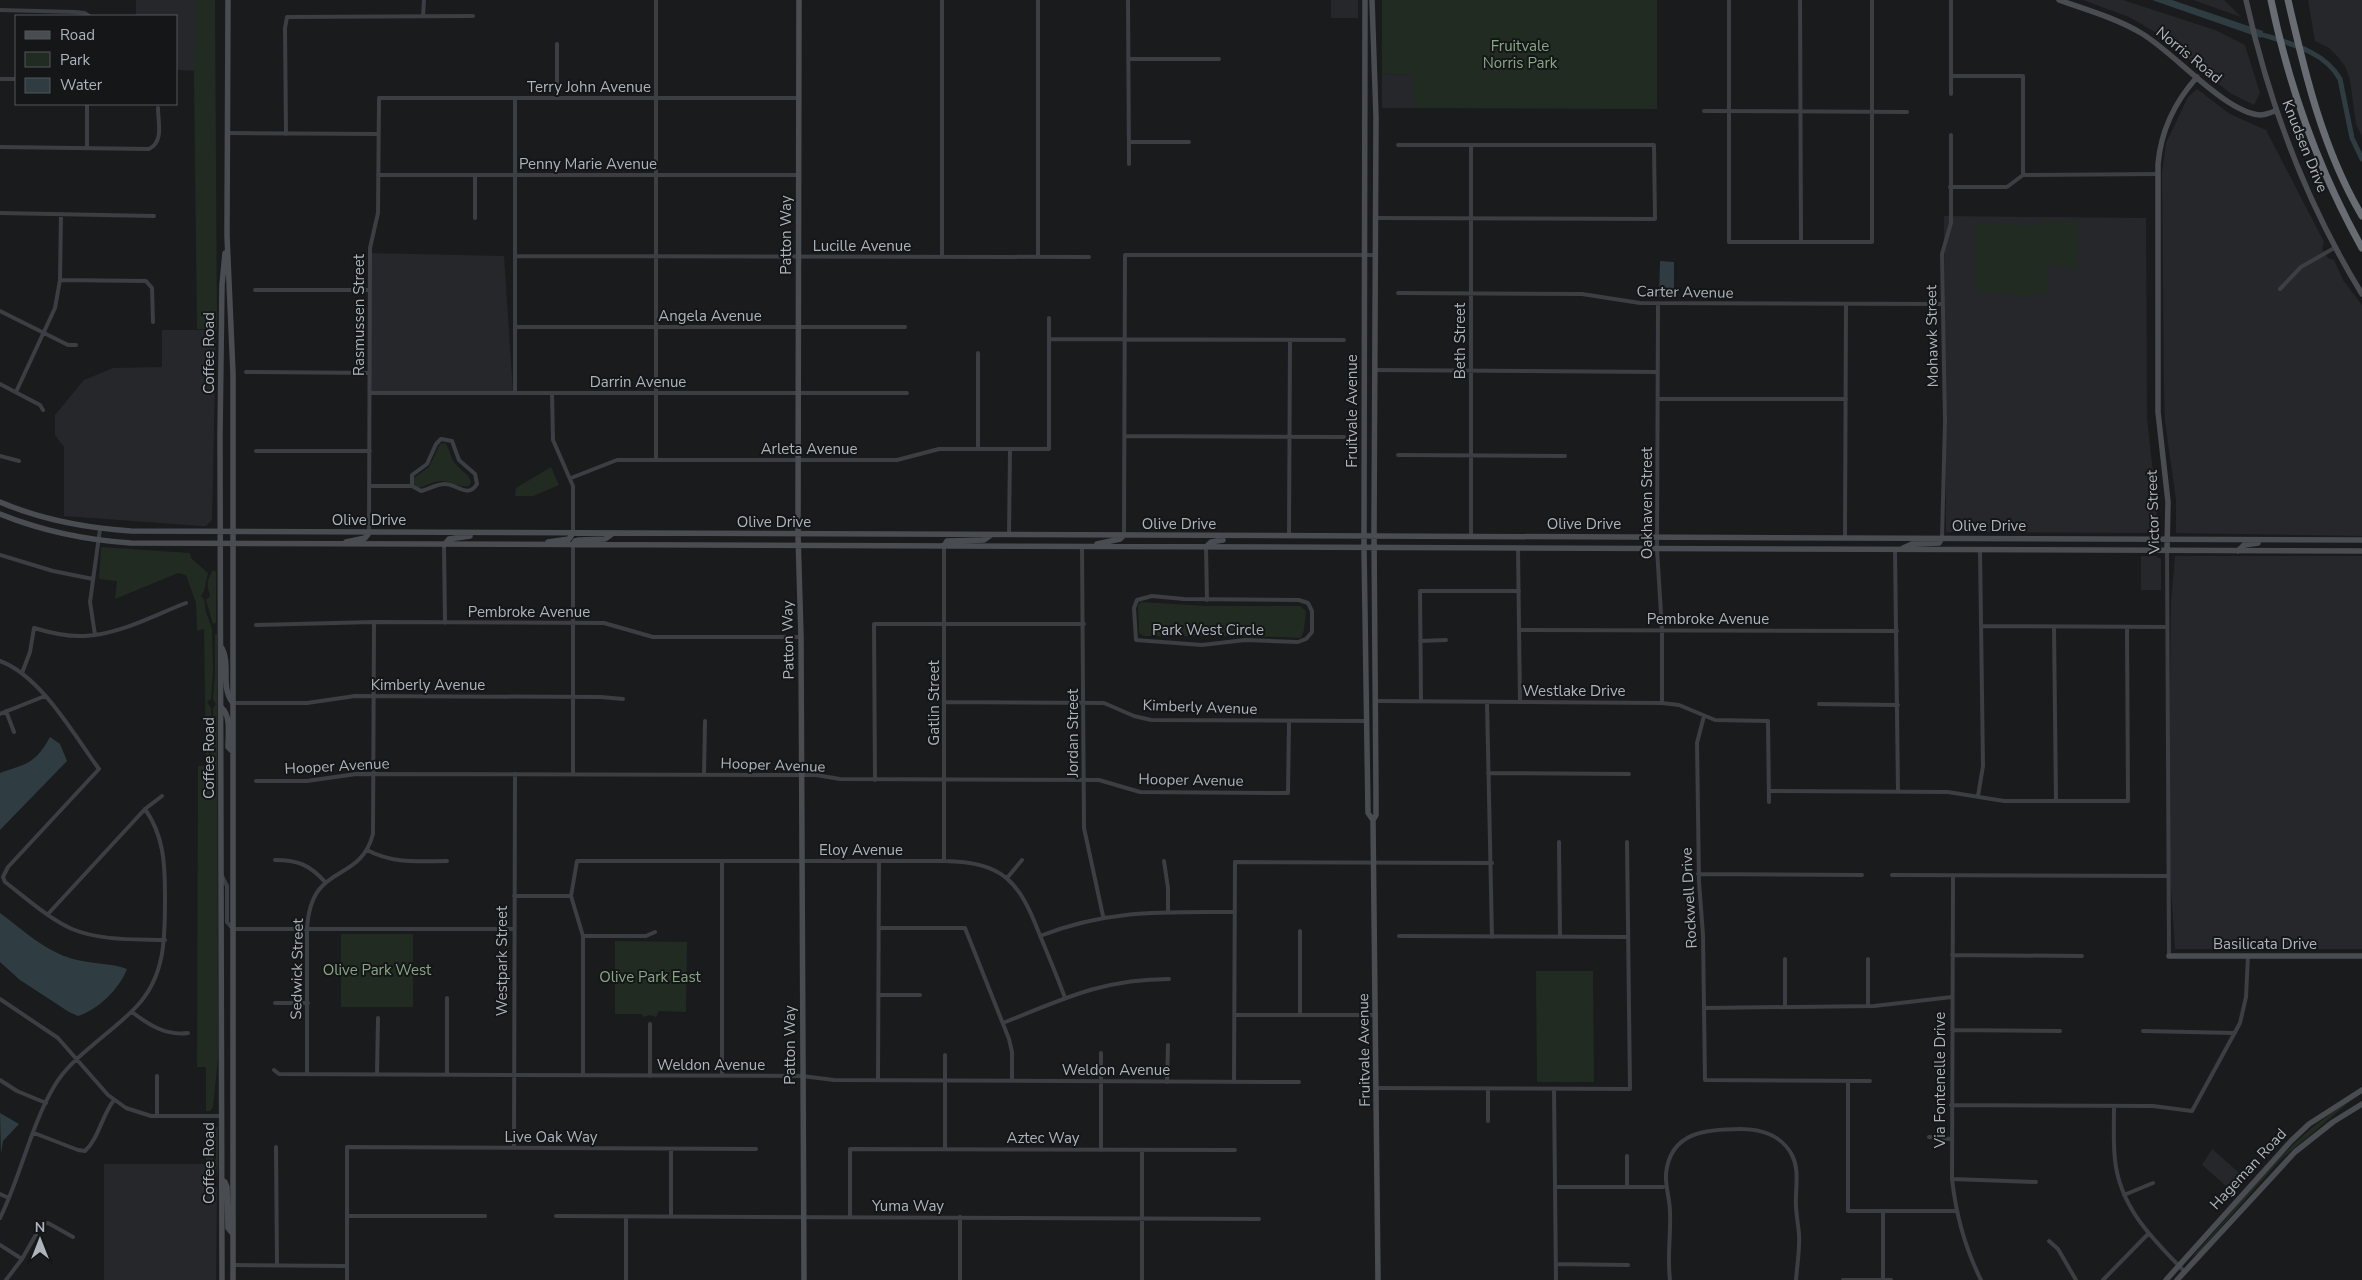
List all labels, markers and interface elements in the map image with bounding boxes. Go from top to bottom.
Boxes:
legend [15,15,178,105]
street label: Norris Road [2152,22,2226,88]
text: Road [60,25,95,45]
park label: Fruitvale Norris Park [1483,36,1558,73]
text: Park [60,50,90,70]
text: Water [60,75,103,95]
street label: Terry John Avenue [527,77,651,97]
street label: Knudsen Drive [2277,97,2333,195]
street label: Penny Marie Avenue [519,154,657,174]
street label: Patton Way [776,195,796,275]
street label: Lucille Avenue [813,236,911,256]
street label: Rasmussen Street [349,253,369,376]
street label: Carter Avenue [1636,281,1734,303]
street label: Mohawk Street [1921,284,1943,387]
street label: Beth Street [1450,302,1470,379]
street label: Angela Avenue [658,306,762,326]
street label: Coffee Road [199,312,219,394]
street label: Fruitvale Avenue [1342,354,1362,468]
street label: Darrin Avenue [590,372,686,392]
street label: Arleta Avenue [761,439,857,459]
street label: Oakhaven Street [1637,446,1657,559]
street label: Victor Street [2142,469,2165,556]
street label: Olive Drive [332,510,406,530]
street label: Olive Drive [737,512,811,532]
street label: Olive Drive [1142,514,1216,534]
street label: Olive Drive [1547,514,1621,534]
street label: Olive Drive [1952,516,2026,536]
street label: Patton Way [777,600,799,680]
street label: Pembroke Avenue [468,602,590,622]
street label: Pembroke Avenue [1647,609,1769,629]
street label: Park West Circle [1152,620,1264,640]
street label: Gatlin Street [924,660,944,746]
street label: Kimberly Avenue [371,675,485,695]
street label: Westlake Drive [1522,681,1626,701]
street label: Jordan Street [1063,688,1083,778]
street label: Kimberly Avenue [1142,695,1258,719]
street label: Coffee Road [199,717,219,799]
street label: Hooper Avenue [284,753,390,779]
street label: Hooper Avenue [720,753,826,777]
street label: Hooper Avenue [1138,769,1244,791]
street label: Eloy Avenue [819,840,903,860]
street label: Rockwell Drive [1676,847,1702,949]
street label: Westpark Street [492,905,512,1016]
street label: Sedwick Street [286,917,308,1020]
street label: Basilicata Drive [2213,934,2317,954]
park label: Olive Park West [323,960,432,980]
park label: Olive Park East [599,967,702,987]
street label: Fruitvale Avenue [1353,993,1375,1107]
street label: Patton Way [780,1005,800,1085]
street label: Via Fontenelle Drive [1930,1012,1950,1149]
street label: Weldon Avenue [657,1055,765,1075]
street label: Weldon Avenue [1062,1060,1170,1080]
street label: Coffee Road [199,1122,219,1204]
street label: Hageman Road [2205,1124,2291,1214]
street label: Live Oak Way [504,1127,598,1147]
street label: Aztec Way [1006,1128,1080,1148]
street label: Yuma Way [871,1196,944,1216]
north arrow [15,1215,65,1265]
text: N [35,1218,45,1237]

